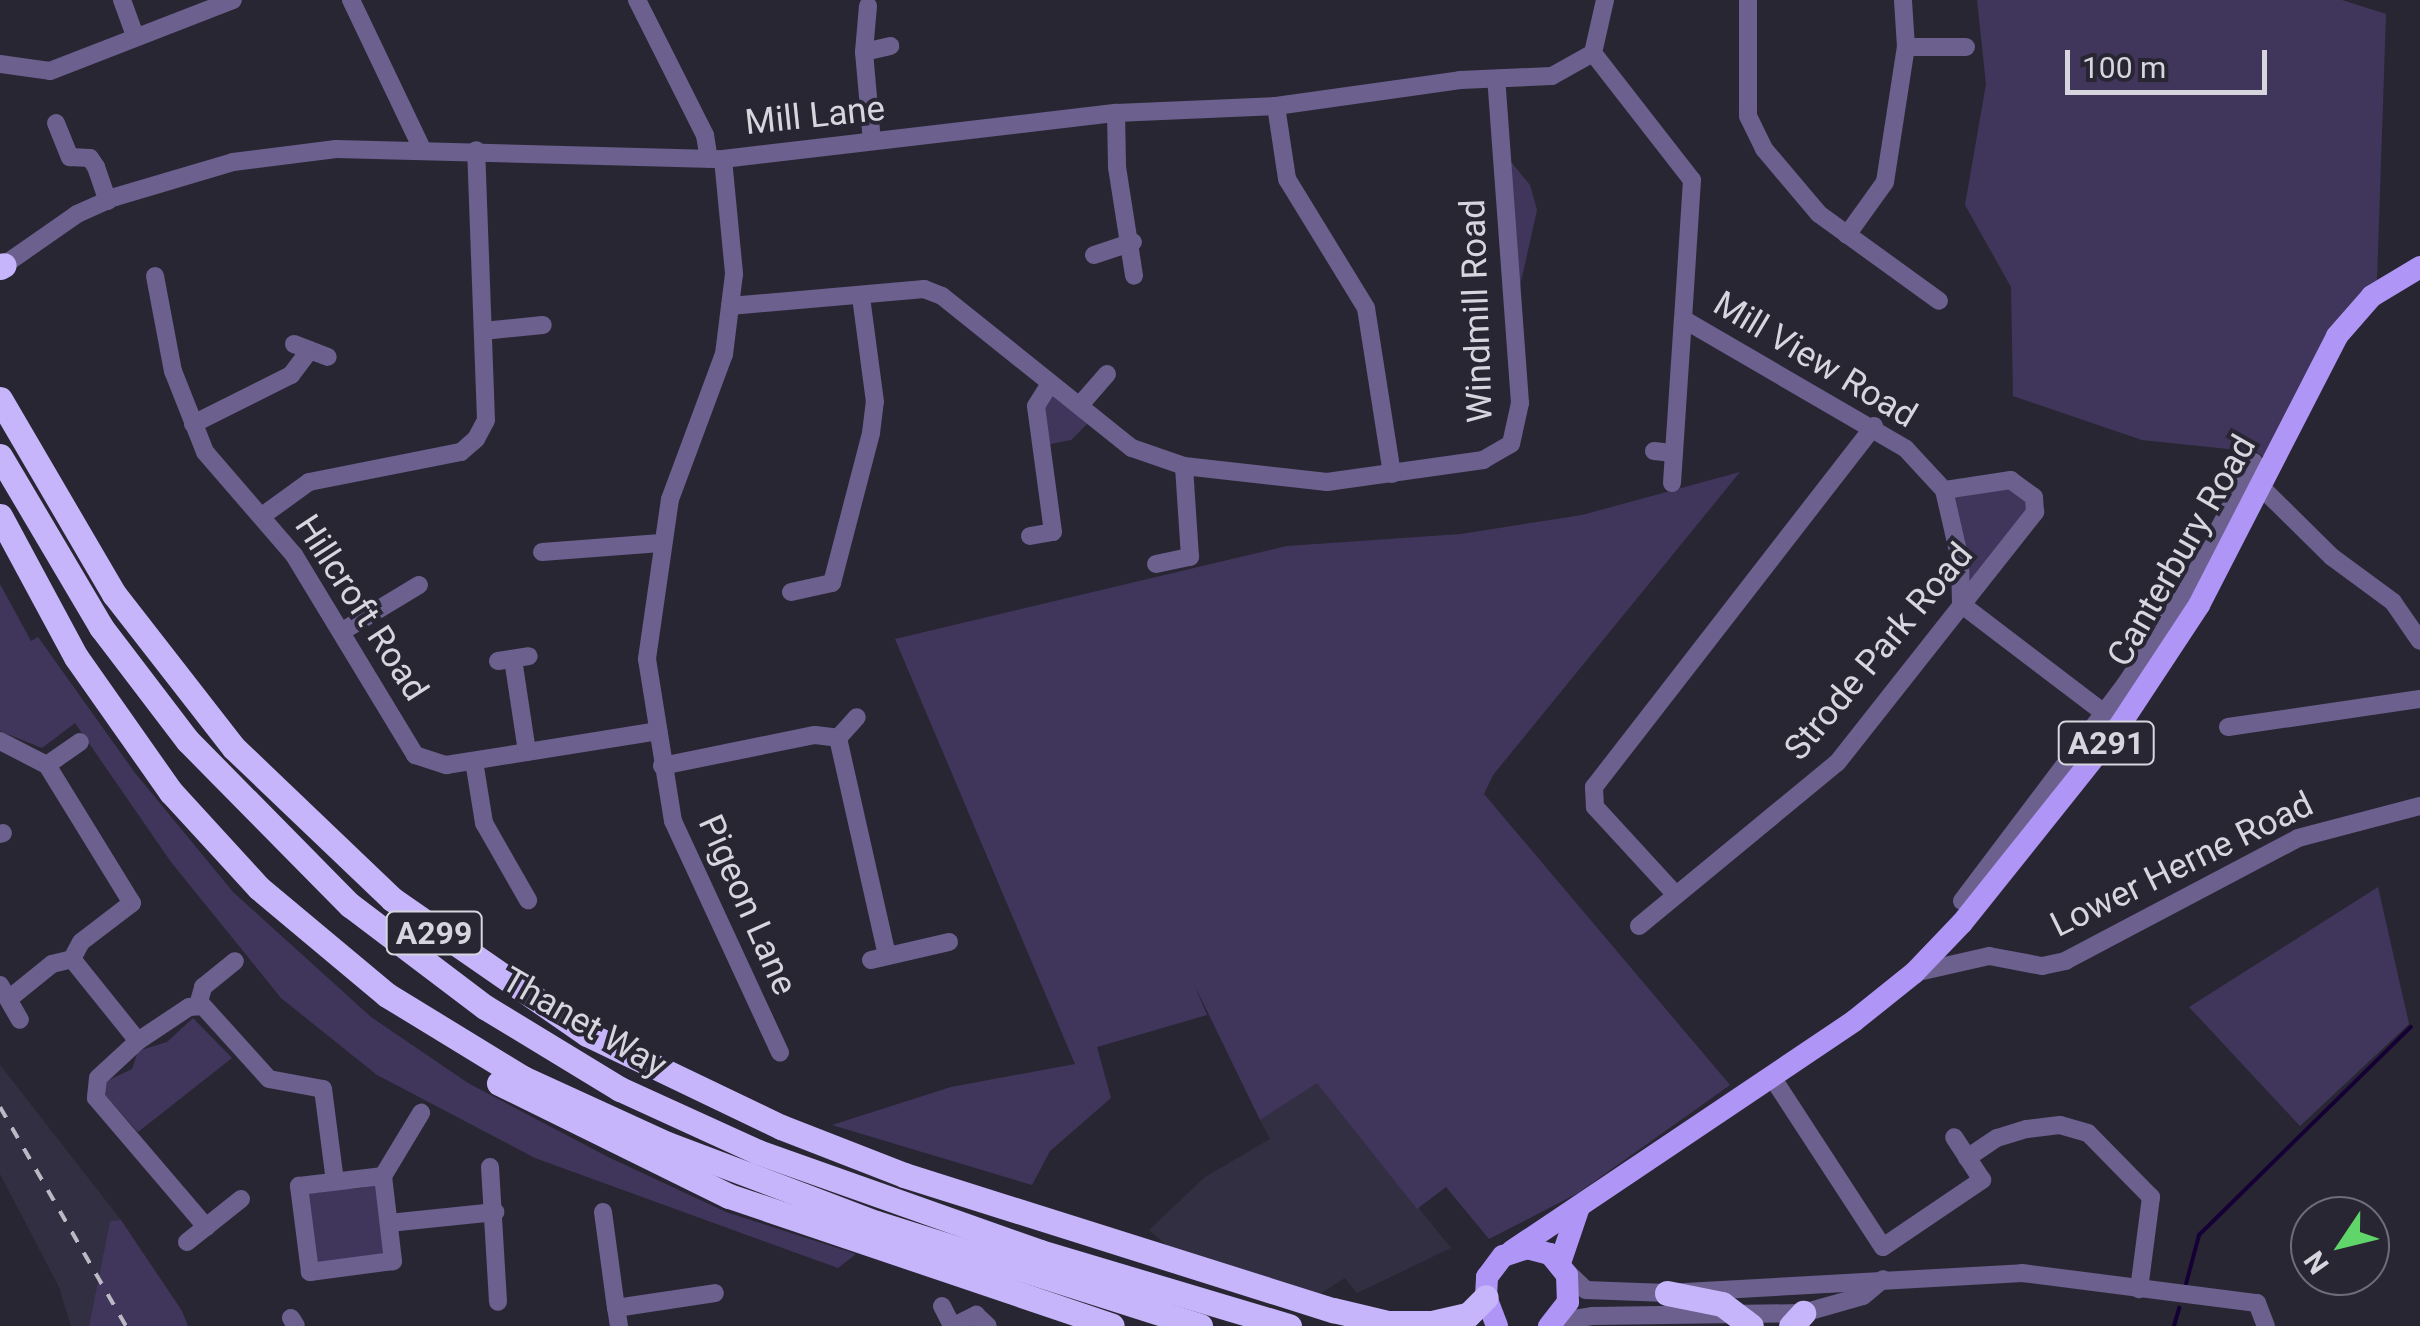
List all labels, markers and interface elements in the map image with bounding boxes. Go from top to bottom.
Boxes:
scale bar [2070,30,2272,92]
text: 100 m [2082,50,2166,85]
street label: Mill Lane [743,88,887,144]
street label: Windmill Road [1452,198,1502,424]
street label: Mill View Road [1706,283,1924,437]
street label: Canterbury Road [2099,428,2265,674]
street label: Hillcroft Road [285,507,437,709]
street label: Strode Park Road [1776,535,1982,769]
road number: A291 [2056,716,2156,770]
street label: Lower Herne Road [2044,783,2320,947]
street label: Pigeon Lane [689,809,805,1001]
road number: A299 [384,906,484,960]
street label: Thanet Way [494,959,674,1087]
north arrow [2290,1196,2390,1296]
text: N [2297,1245,2336,1280]

